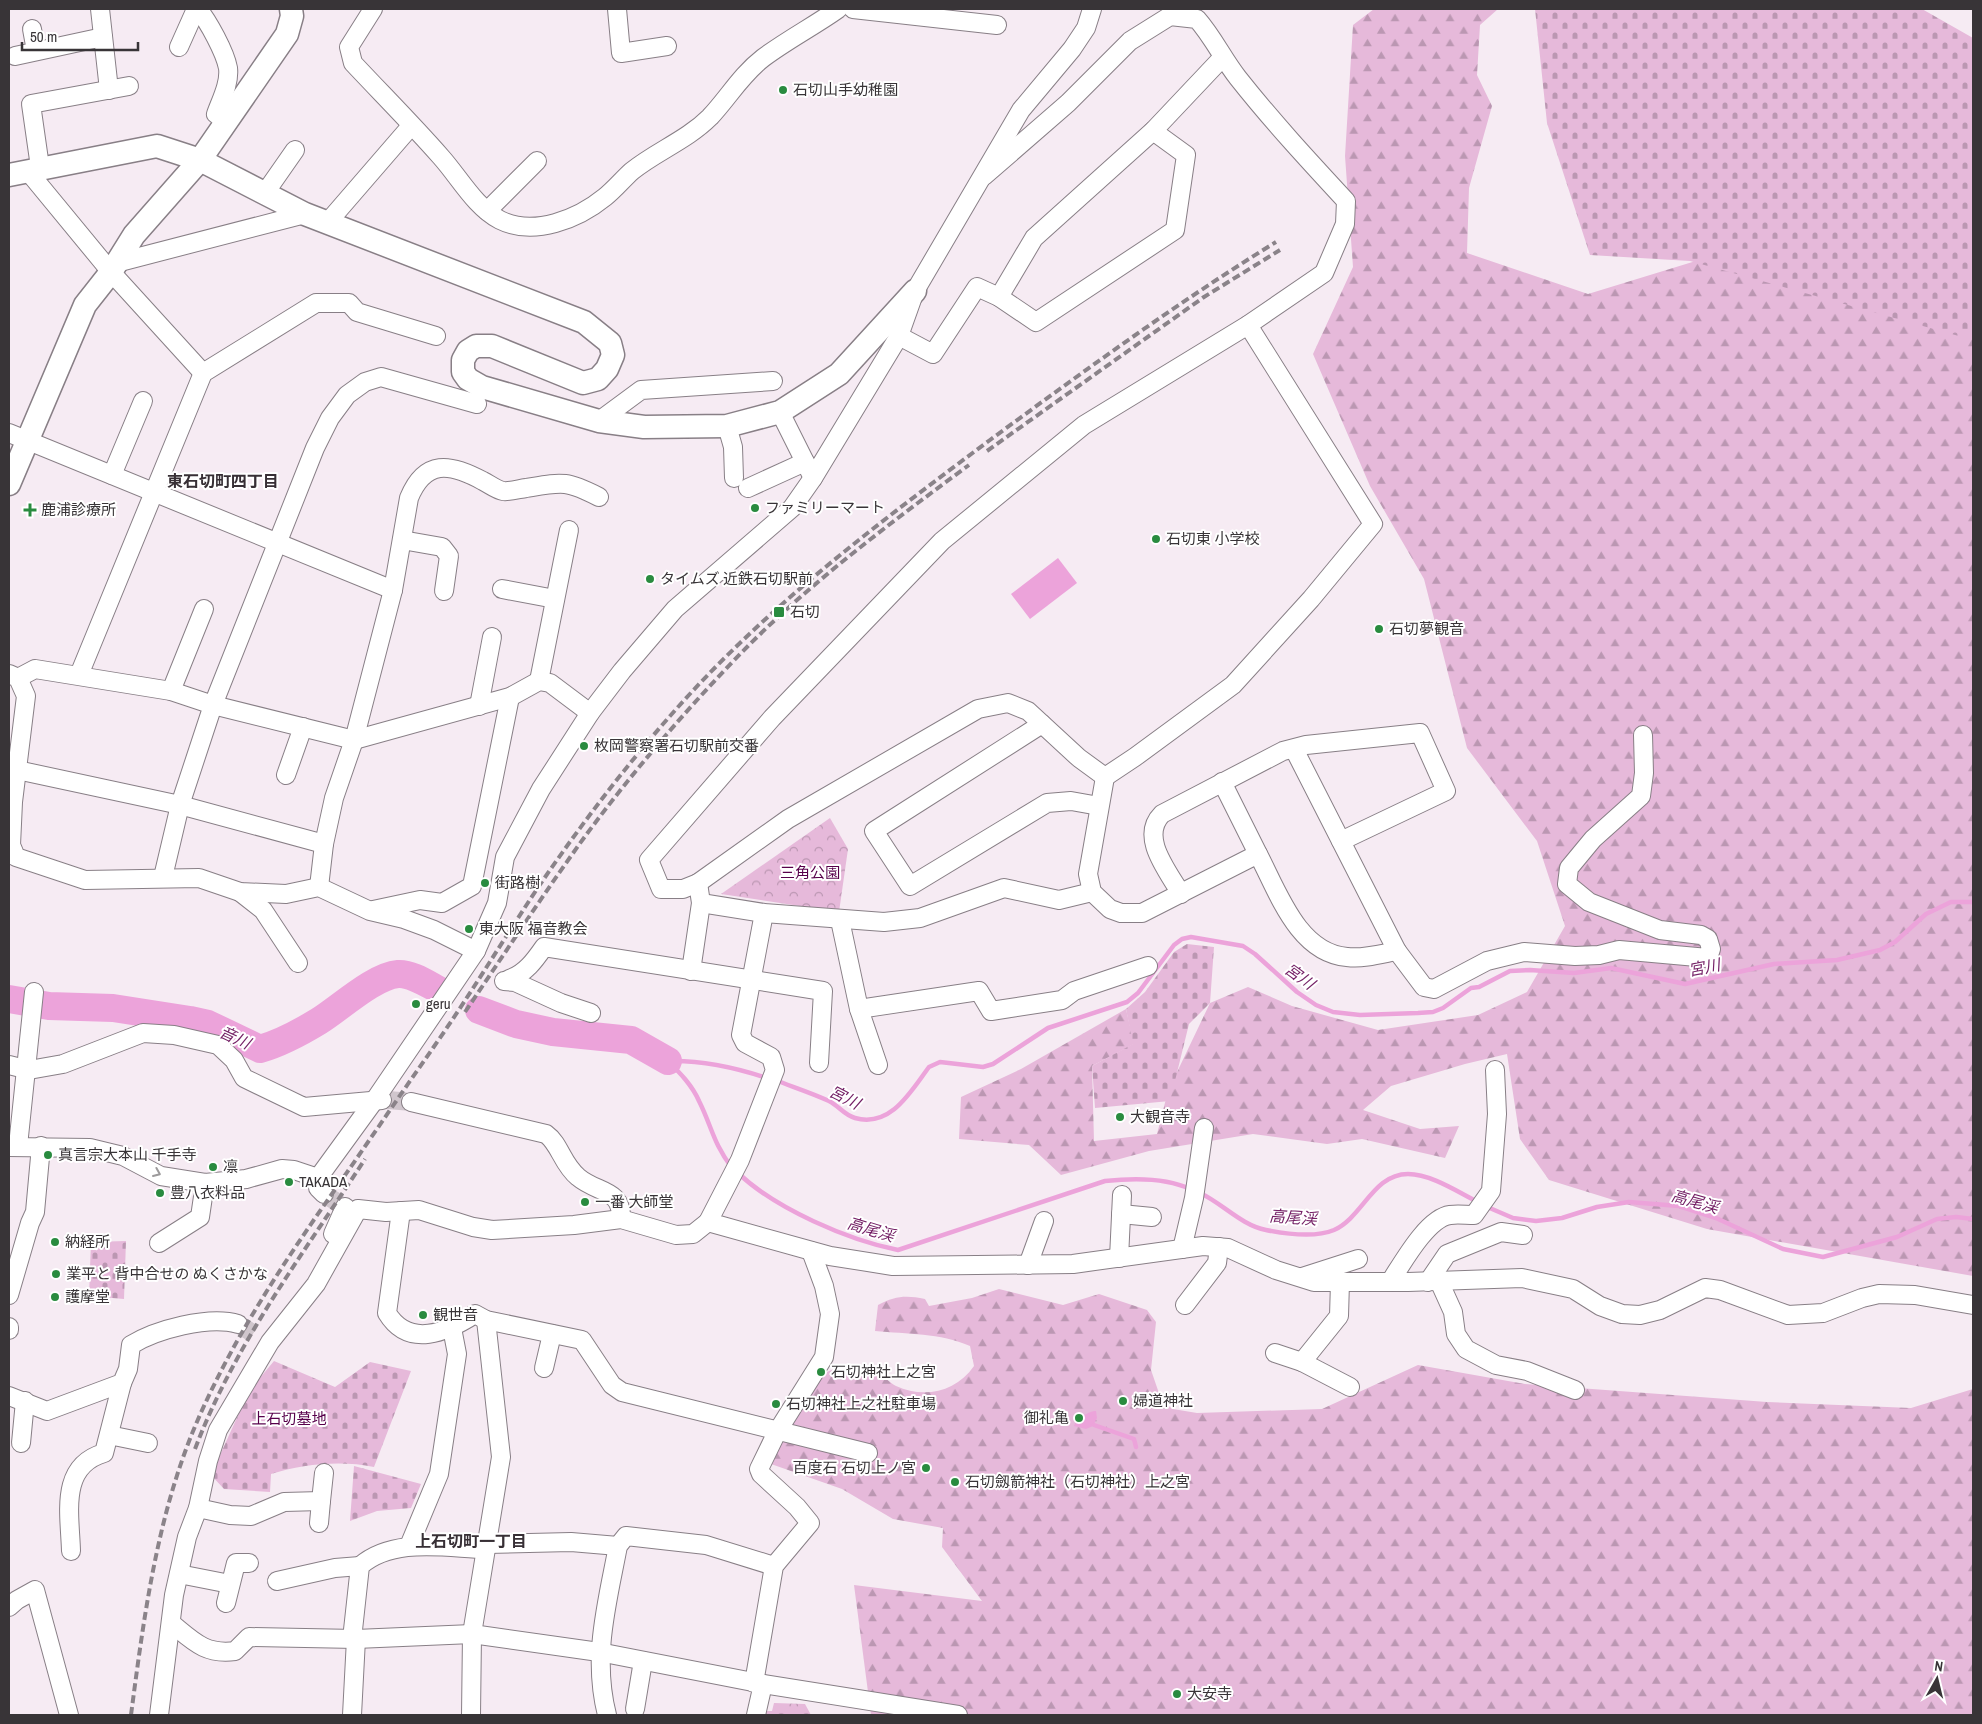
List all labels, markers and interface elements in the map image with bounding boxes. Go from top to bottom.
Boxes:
scale bar [22,20,139,52]
text: 50 m [30,26,57,47]
place label: 石切山手幼稚園 [793,79,898,100]
marker: 石切山手幼稚園 [777,84,789,96]
district label: 東石切町四丁目 [167,470,279,492]
place label: ファミリーマート [765,497,885,518]
place label: 鹿浦診療所 [41,499,116,520]
marker: ファミリーマート [749,502,761,514]
marker: 鹿浦診療所 [23,503,37,517]
place label: 石切東 小学校 [1166,528,1259,549]
marker: 石切東 小学校 [1150,533,1162,545]
place label: タイムズ 近鉄石切駅前 [660,568,813,589]
marker: タイムズ 近鉄石切駅前 [644,573,656,585]
place label: 石切 [790,601,820,622]
marker: 石切 [772,605,786,619]
place label: 石切夢観音 [1389,618,1464,639]
marker: 石切夢観音 [1373,623,1385,635]
place label: 枚岡警察署石切駅前交番 [594,735,759,756]
marker: 枚岡警察署石切駅前交番 [578,740,590,752]
park label: 三角公園 [780,862,840,883]
place label: 街路樹 [495,872,540,893]
marker: 街路樹 [479,877,491,889]
place label: 東大阪 福音教会 [479,918,587,939]
marker: 東大阪 福音教会 [463,923,475,935]
water label: 宮川 [1686,953,1724,981]
water label: 宮川 [1281,958,1321,995]
place label: geru [426,993,451,1014]
marker: geru [410,998,422,1010]
water label: 音川 [216,1020,256,1055]
water label: 宮川 [826,1080,866,1115]
place label: 大観音寺 [1130,1106,1190,1127]
marker: 大観音寺 [1114,1111,1126,1123]
place label: 真言宗大本山 千手寺 [58,1144,196,1165]
marker: 真言宗大本山 千手寺 [42,1149,54,1161]
place label: 凛 [223,1156,238,1177]
marker: 凛 [207,1161,219,1173]
one-way arrow [152,1167,161,1178]
place label: TAKADA [299,1171,348,1192]
marker: TAKADA [283,1176,295,1188]
place label: 豊八衣料品 [170,1182,245,1203]
water label: 高尾渓 [1669,1184,1723,1219]
marker: 豊八衣料品 [154,1187,166,1199]
place label: 一番 大師堂 [595,1191,673,1212]
marker: 一番 大師堂 [579,1196,591,1208]
water label: 高尾渓 [1268,1204,1320,1230]
water label: 高尾渓 [845,1211,899,1247]
place label: 納経所 [65,1231,110,1252]
marker: 納経所 [49,1236,61,1248]
place label: 業平と 背中合せの ぬくさかな [66,1263,268,1284]
marker: 業平と 背中合せの ぬくさかな [50,1268,62,1280]
place label: 護摩堂 [65,1286,110,1307]
marker: 護摩堂 [49,1291,61,1303]
place label: 観世音 [433,1304,478,1325]
marker: 観世音 [417,1309,429,1321]
place label: 石切神社上之宮 [831,1361,936,1382]
marker: 石切神社上之宮 [815,1366,827,1378]
place label: 婦道神社 [1133,1390,1193,1411]
place label: 石切神社上之社駐車場 [786,1393,936,1414]
marker: 婦道神社 [1117,1395,1129,1407]
marker: 石切神社上之社駐車場 [770,1398,782,1410]
place label: 御礼亀 [1024,1407,1069,1428]
park label: 上石切墓地 [251,1408,327,1429]
marker: 御礼亀 [1073,1412,1085,1424]
place label: 百度石 石切上ノ宮 [793,1457,916,1478]
marker: 百度石 石切上ノ宮 [920,1462,932,1474]
place label: 石切劔箭神社（石切神社）上之宮 [965,1471,1190,1492]
marker: 石切劔箭神社（石切神社）上之宮 [949,1476,961,1488]
district label: 上石切町一丁目 [415,1530,527,1552]
north arrow [1912,1654,1962,1704]
text: N [1933,1657,1944,1676]
place label: 大安寺 [1187,1683,1232,1704]
marker: 大安寺 [1171,1688,1183,1700]

